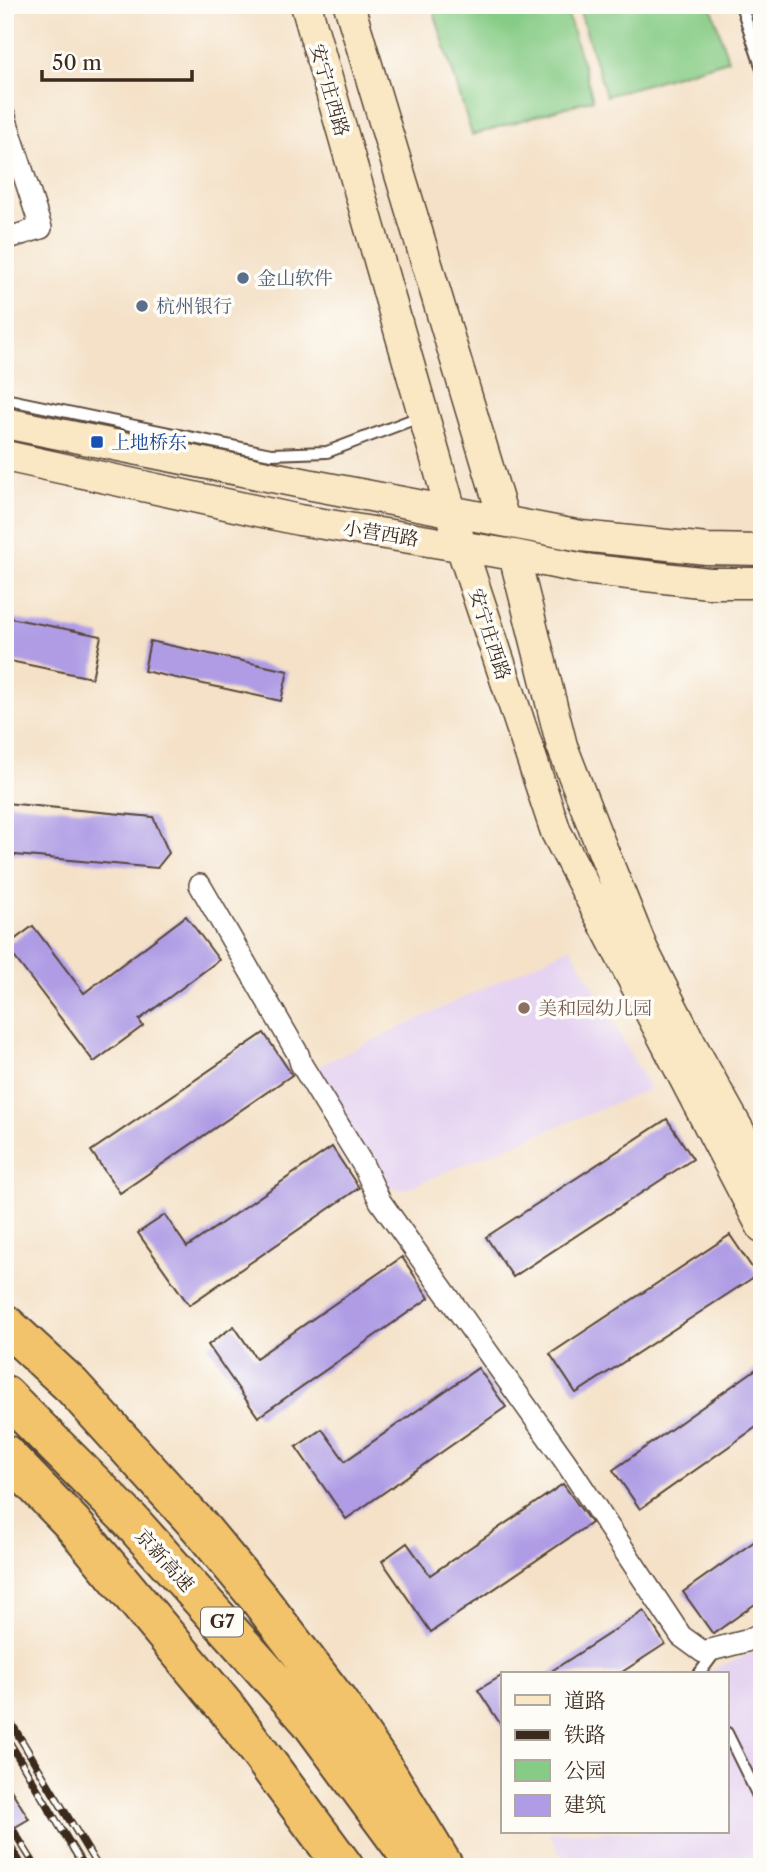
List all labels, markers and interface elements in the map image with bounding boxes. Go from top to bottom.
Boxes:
scale bar [42,38,192,82]
street label: 安宁庄西路 [305,41,354,139]
text: 50 m [52,50,102,75]
place label: 金山软件 [257,267,333,290]
marker: 金山软件 [235,270,251,286]
place label: 杭州银行 [156,295,232,318]
marker: 杭州银行 [134,298,150,314]
place label: 上地桥东 [111,431,187,454]
marker: 上地桥东 [89,434,105,450]
street label: 小营西路 [342,516,420,551]
street label: 安宁庄西路 [464,585,515,683]
place label: 美和园幼儿园 [538,997,652,1020]
marker: 美和园幼儿园 [516,1000,532,1016]
street label: 京新高速 [131,1524,199,1596]
road number: G7 [201,1608,243,1637]
legend [501,1672,728,1834]
text: 道路 [564,1688,606,1713]
text: 铁路 [564,1722,606,1747]
text: 公园 [564,1758,606,1783]
text: 建筑 [564,1792,606,1817]

